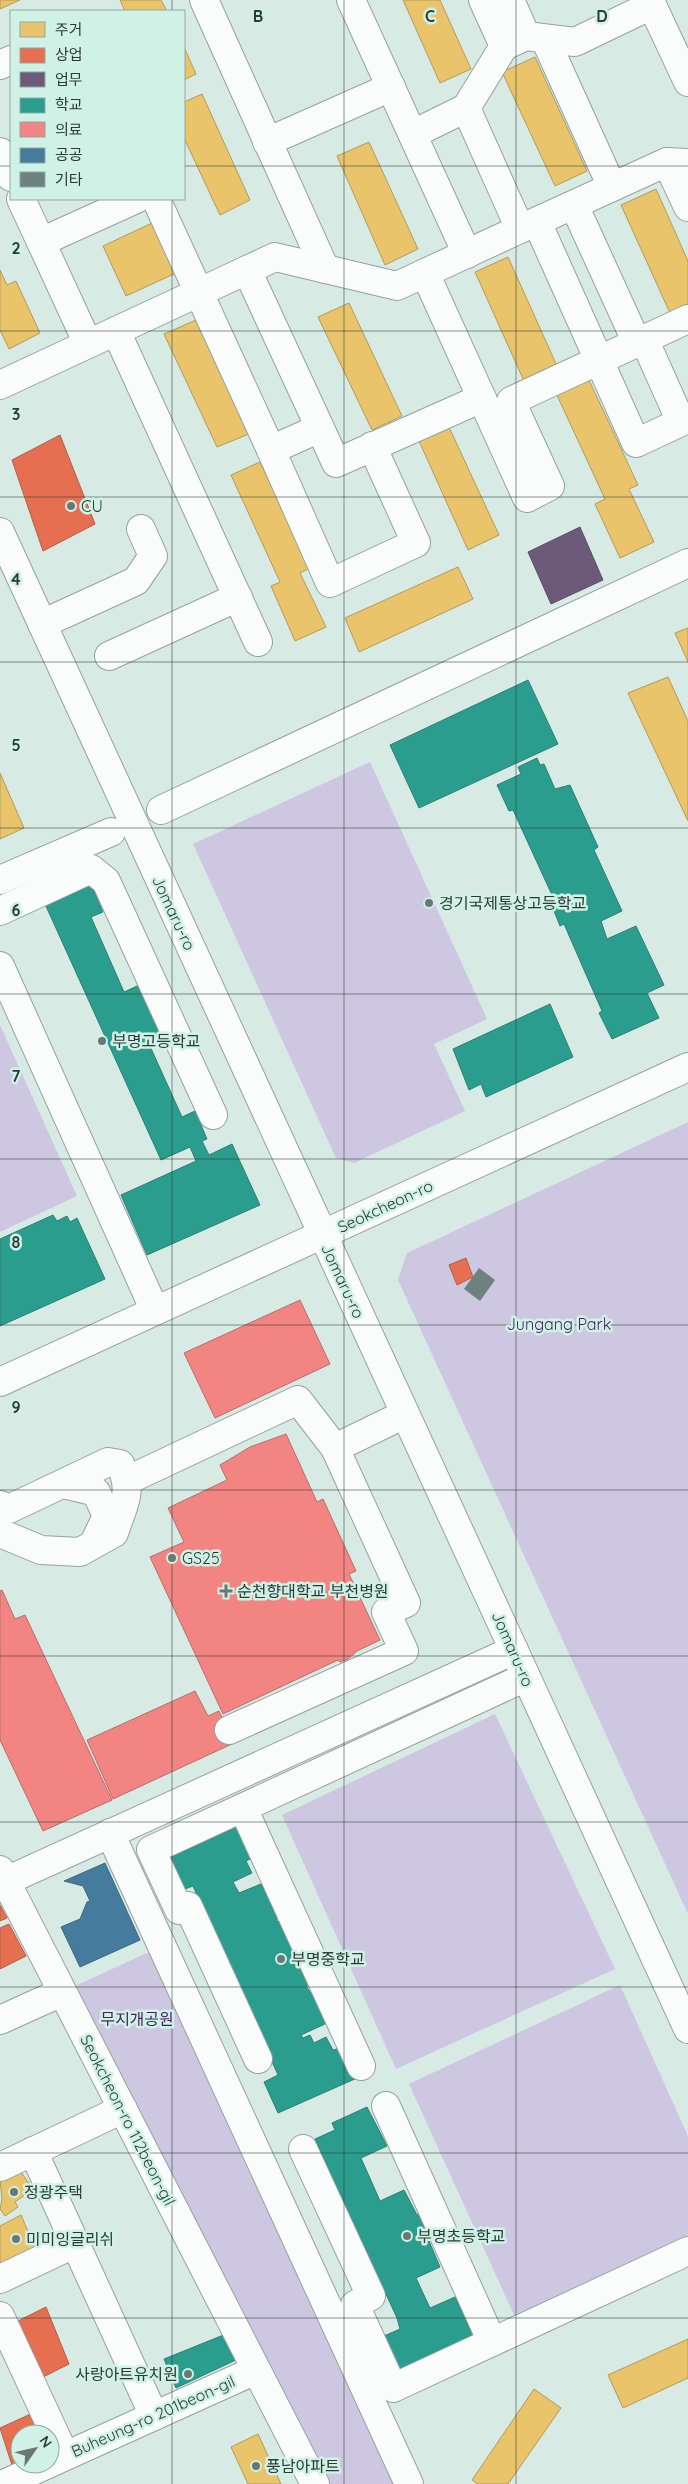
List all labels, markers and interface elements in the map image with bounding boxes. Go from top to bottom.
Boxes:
text: B [253,6,263,26]
text: C [425,6,435,26]
text: D [596,6,608,26]
legend [10,10,185,200]
text: 주거 [55,20,83,39]
text: 상업 [55,45,83,64]
text: 업무 [55,70,83,89]
text: 학교 [55,95,83,114]
text: 의료 [55,120,83,139]
text: 공공 [55,145,83,164]
text: 기타 [55,170,83,189]
text: 2 [11,238,21,258]
text: 3 [12,404,20,424]
place label: CU [81,496,103,516]
marker: CU [65,500,77,512]
text: 4 [11,569,21,589]
text: 5 [11,735,21,755]
street label: Jomaru-ro [148,872,200,954]
place label: 경기국제통상고등학교 [439,893,586,913]
marker: 경기국제통상고등학교 [423,897,435,909]
text: 6 [12,900,21,920]
place label: 부명고등학교 [112,1031,200,1051]
marker: 부명고등학교 [96,1035,108,1047]
text: 7 [12,1066,21,1086]
street label: Seokcheon-ro [334,1175,436,1237]
text: 8 [12,1232,21,1252]
street label: Jomaru-ro [317,1240,369,1322]
park label: Jungang Park [507,1314,611,1334]
text: 9 [11,1397,21,1417]
place label: GS25 [182,1548,220,1568]
marker: GS25 [166,1552,178,1564]
place label: 순천향대학교 부천병원 [237,1581,389,1601]
marker: 순천향대학교 부천병원 [219,1584,233,1598]
street label: Jomaru-ro [488,1608,538,1690]
place label: 부명중학교 [291,1949,365,1969]
marker: 부명중학교 [275,1953,287,1965]
park label: 무지개공원 [100,2009,174,2029]
street label: Seokcheon-ro 112beon-gil [76,2031,180,2209]
place label: 정광주택 [24,2182,83,2202]
marker: 정광주택 [8,2186,20,2198]
place label: 부명초등학교 [417,2226,505,2246]
place label: 미미잉글리쉬 [26,2229,114,2249]
marker: 부명초등학교 [401,2230,413,2242]
marker: 미미잉글리쉬 [10,2233,22,2245]
place label: 사랑아트유치원 [75,2364,178,2384]
marker: 사랑아트유치원 [182,2368,194,2380]
street label: Buheung-ro 201beon-gil [68,2371,238,2461]
north arrow [10,2424,60,2474]
text: N [35,2432,56,2451]
place label: 풍남아파트 [266,2456,340,2476]
marker: 풍남아파트 [250,2460,262,2472]

